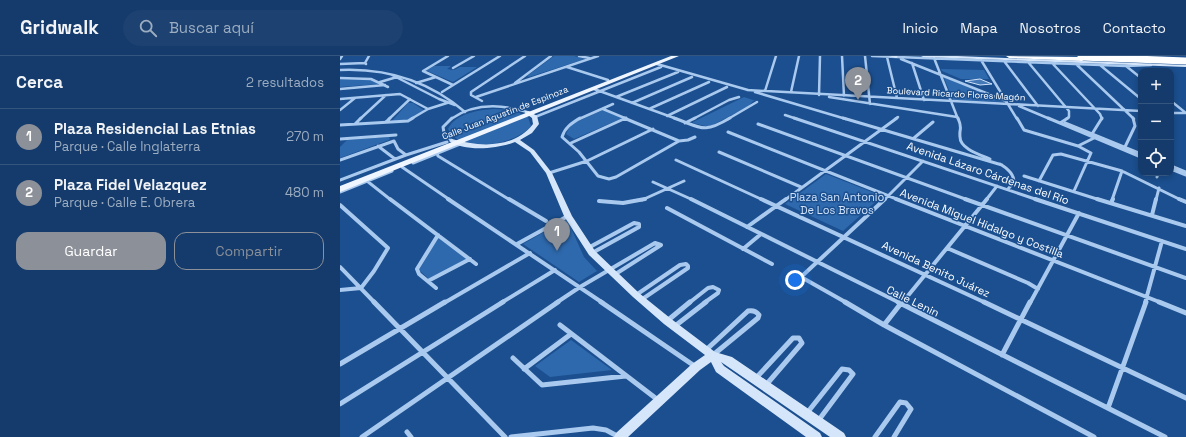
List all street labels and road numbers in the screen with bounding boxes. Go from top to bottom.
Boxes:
street label: Calle Juan Agustín de Espinoza [440,83,570,143]
street label: Boulevard Ricardo Flores Magón [886,84,1026,104]
street label: Avenida Lázaro Cárdenas del Río [905,139,1071,207]
street label: Avenida Miguel Hidalgo y Costilla [898,185,1066,261]
street label: Avenida Benito Juárez [880,238,993,300]
street label: Calle Lenin [884,282,942,320]

